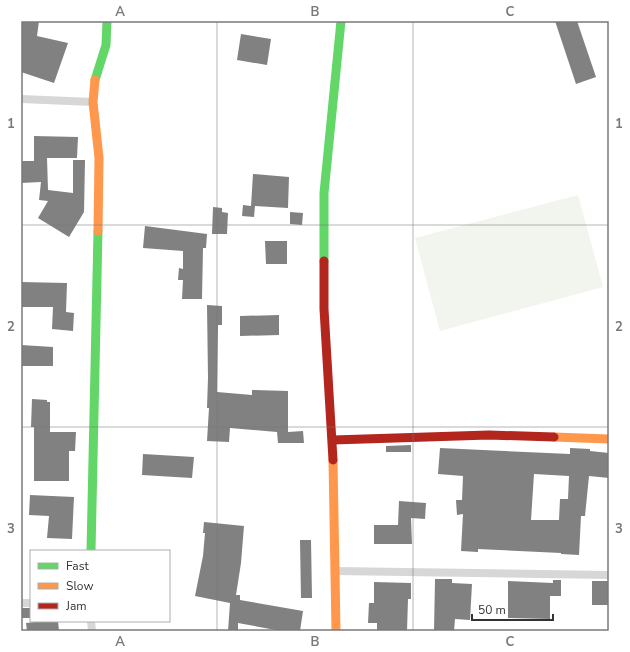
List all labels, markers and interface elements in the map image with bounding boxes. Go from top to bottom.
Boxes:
text: A [115,3,125,21]
text: B [311,3,320,21]
text: C [506,3,515,21]
text: 1 [7,115,15,133]
text: 1 [615,115,623,133]
text: 2 [7,318,15,336]
text: 2 [615,318,623,336]
text: 3 [7,520,15,538]
text: 3 [615,520,623,538]
legend [30,550,170,622]
text: Fast [66,558,89,574]
text: Slow [66,578,94,594]
scale bar [472,596,553,622]
text: Jam [65,598,87,614]
text: 50 m [478,602,506,618]
text: A [115,633,125,651]
text: B [311,633,320,651]
text: C [506,633,515,651]

